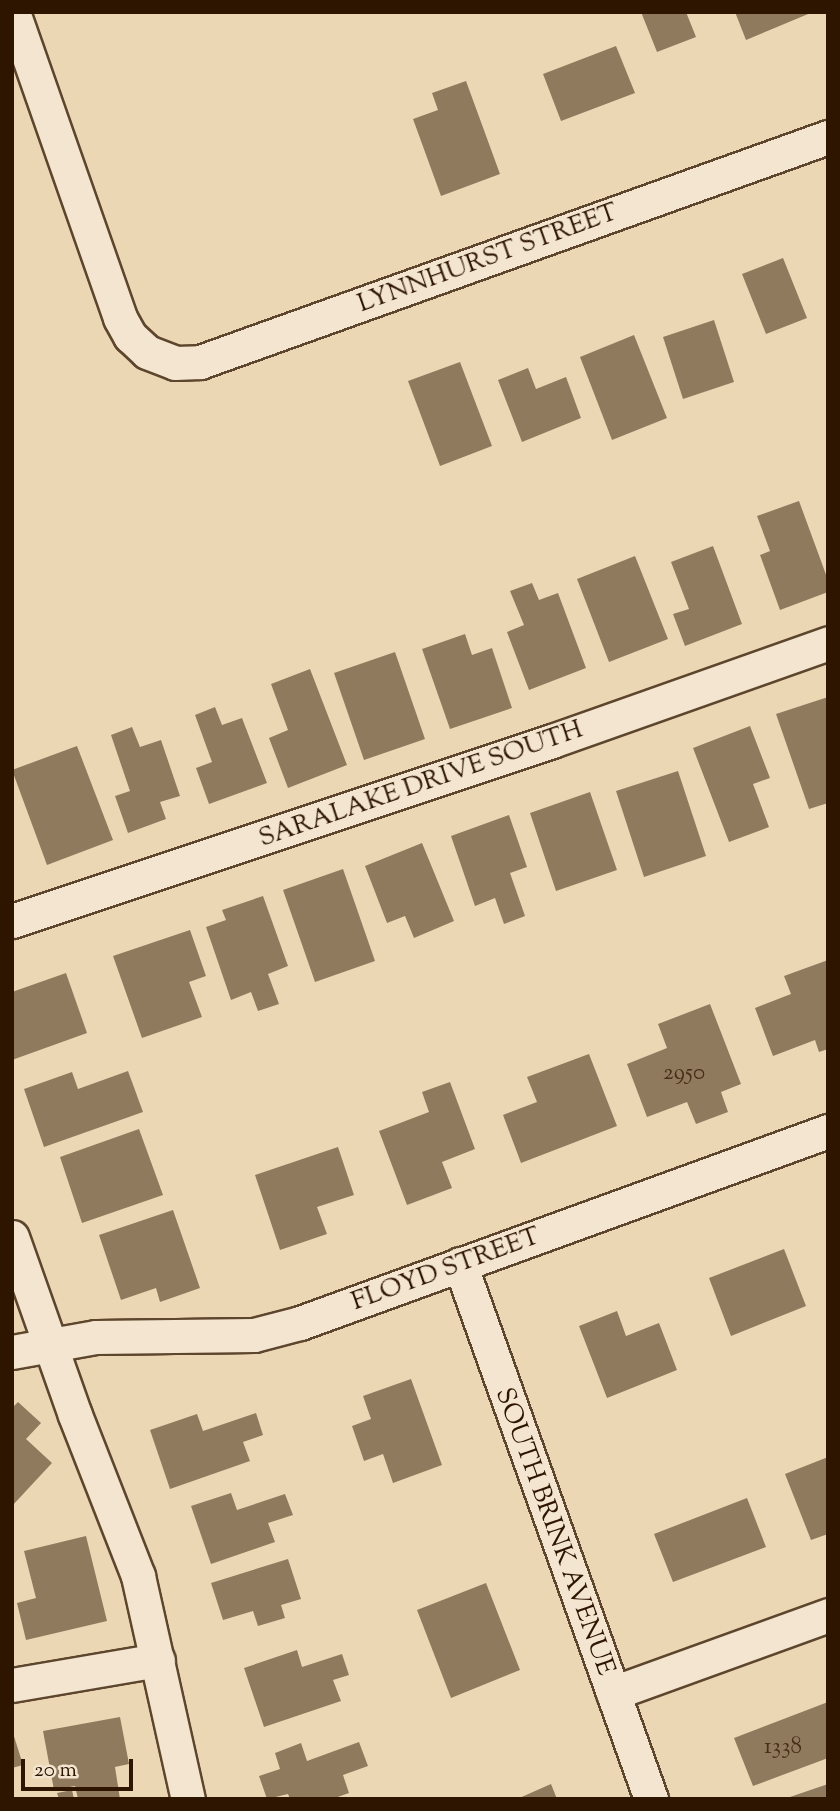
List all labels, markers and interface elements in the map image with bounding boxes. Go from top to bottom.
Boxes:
street label: LYNNHURST STREET [354,197,622,321]
street label: SARALAKE DRIVE SOUTH [255,715,587,855]
house number: 2950 [663,1060,705,1088]
street label: FLOYD STREET [348,1221,544,1319]
street label: SOUTH BRINK AVENUE [487,1384,621,1680]
house number: 1338 [764,1734,802,1762]
scale bar [24,1744,136,1788]
text: 20 m [34,1756,77,1786]

